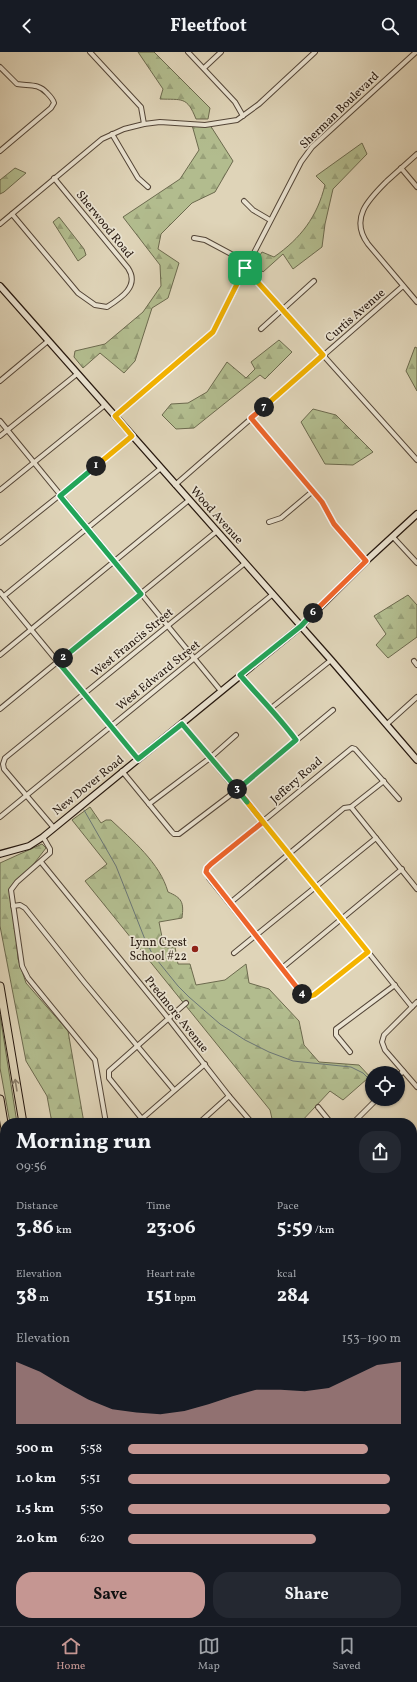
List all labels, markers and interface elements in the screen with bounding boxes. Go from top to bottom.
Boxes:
text: Fleetfoot [170,14,247,39]
icon: back [16,15,38,37]
icon: search [379,15,401,37]
street label: Sherman Boulevard [297,68,383,153]
street label: Sherwood Road [72,187,137,262]
pin [228,251,262,285]
icon: arrive [234,257,256,279]
street label: Curtis Avenue [322,285,389,346]
pin: 7 [254,397,274,417]
text: 7 [261,399,267,414]
pin: 1 [86,456,106,476]
text: 1 [94,458,98,473]
street label: Wood Avenue [186,483,247,548]
pin: 6 [303,603,323,623]
street label: West Francis Street [88,605,177,681]
text: 6 [310,605,316,620]
street label: West Edward Street [113,637,204,715]
pin: 2 [53,648,73,668]
text: 2 [60,650,66,665]
street label: New Dover Road [50,752,128,819]
street label: Jeffery Road [267,754,326,808]
pin: 3 [227,779,247,799]
text: 3 [234,781,240,796]
place label: Lynn Crest School #22 [130,935,187,965]
marker: Lynn Crest School #22 [190,944,200,954]
street label: Predmore Avenue [140,973,212,1056]
pin: 4 [292,984,312,1004]
text: 4 [299,986,305,1001]
map controls [365,1066,405,1106]
button: locate [365,1066,405,1106]
one-way arrow [12,1078,20,1091]
text: Morning run [16,1127,151,1158]
button: share [359,1131,401,1173]
text: 09:56 [16,1158,47,1176]
text: Distance [16,1199,58,1214]
text: Time [146,1199,170,1214]
text: Pace [277,1199,299,1214]
text: 3.86 [16,1214,54,1242]
text: 23:06 [146,1214,196,1242]
text: 5:59 [277,1214,312,1242]
text: km [54,1223,72,1238]
text: /km [312,1223,334,1238]
text: Elevation [16,1267,62,1282]
text: Heart rate [146,1267,195,1282]
text: kcal [277,1267,296,1282]
text: 38 [16,1282,37,1310]
text: 151 [146,1282,172,1310]
text: 284 [277,1282,310,1310]
text: m [37,1291,49,1306]
text: bpm [172,1291,196,1306]
text: Elevation [16,1330,70,1348]
text: 153–190 m [342,1330,401,1348]
text: 500 m [16,1440,53,1458]
text: 5:58 [80,1440,102,1458]
text: 1.0 km [16,1470,56,1488]
text: 5:51 [80,1470,101,1488]
text: 1.5 km [16,1500,54,1518]
text: 5:50 [80,1500,103,1518]
text: 2.0 km [16,1530,58,1548]
text: 6:20 [80,1530,104,1548]
button: Save [16,1572,205,1618]
button: Share [213,1572,401,1618]
tab: Home [56,1635,85,1674]
tab: Map [198,1635,220,1674]
tab: Saved [332,1635,361,1674]

